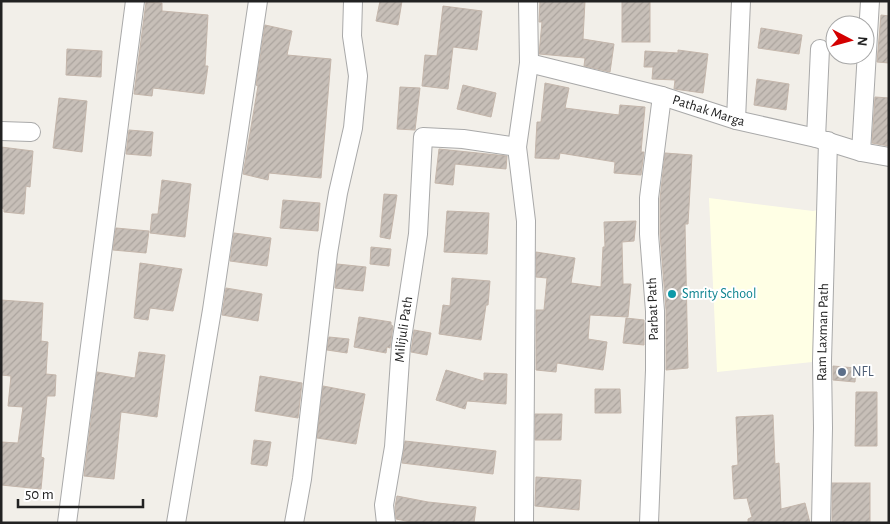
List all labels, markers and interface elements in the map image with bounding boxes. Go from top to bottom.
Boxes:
north arrow [825,15,875,65]
text: N [854,36,869,47]
street label: Pathak Marga [671,93,747,129]
street label: Parbat Path [645,277,661,341]
street label: Ram Laxman Path [815,283,831,381]
place label: Smrity School [682,287,756,301]
marker: Smrity School [666,288,678,300]
street label: Milijuli Path [393,295,415,363]
place label: NFL [852,365,874,379]
marker: NFL [836,366,848,378]
scale bar [18,476,142,508]
text: 50 m [25,487,54,502]

